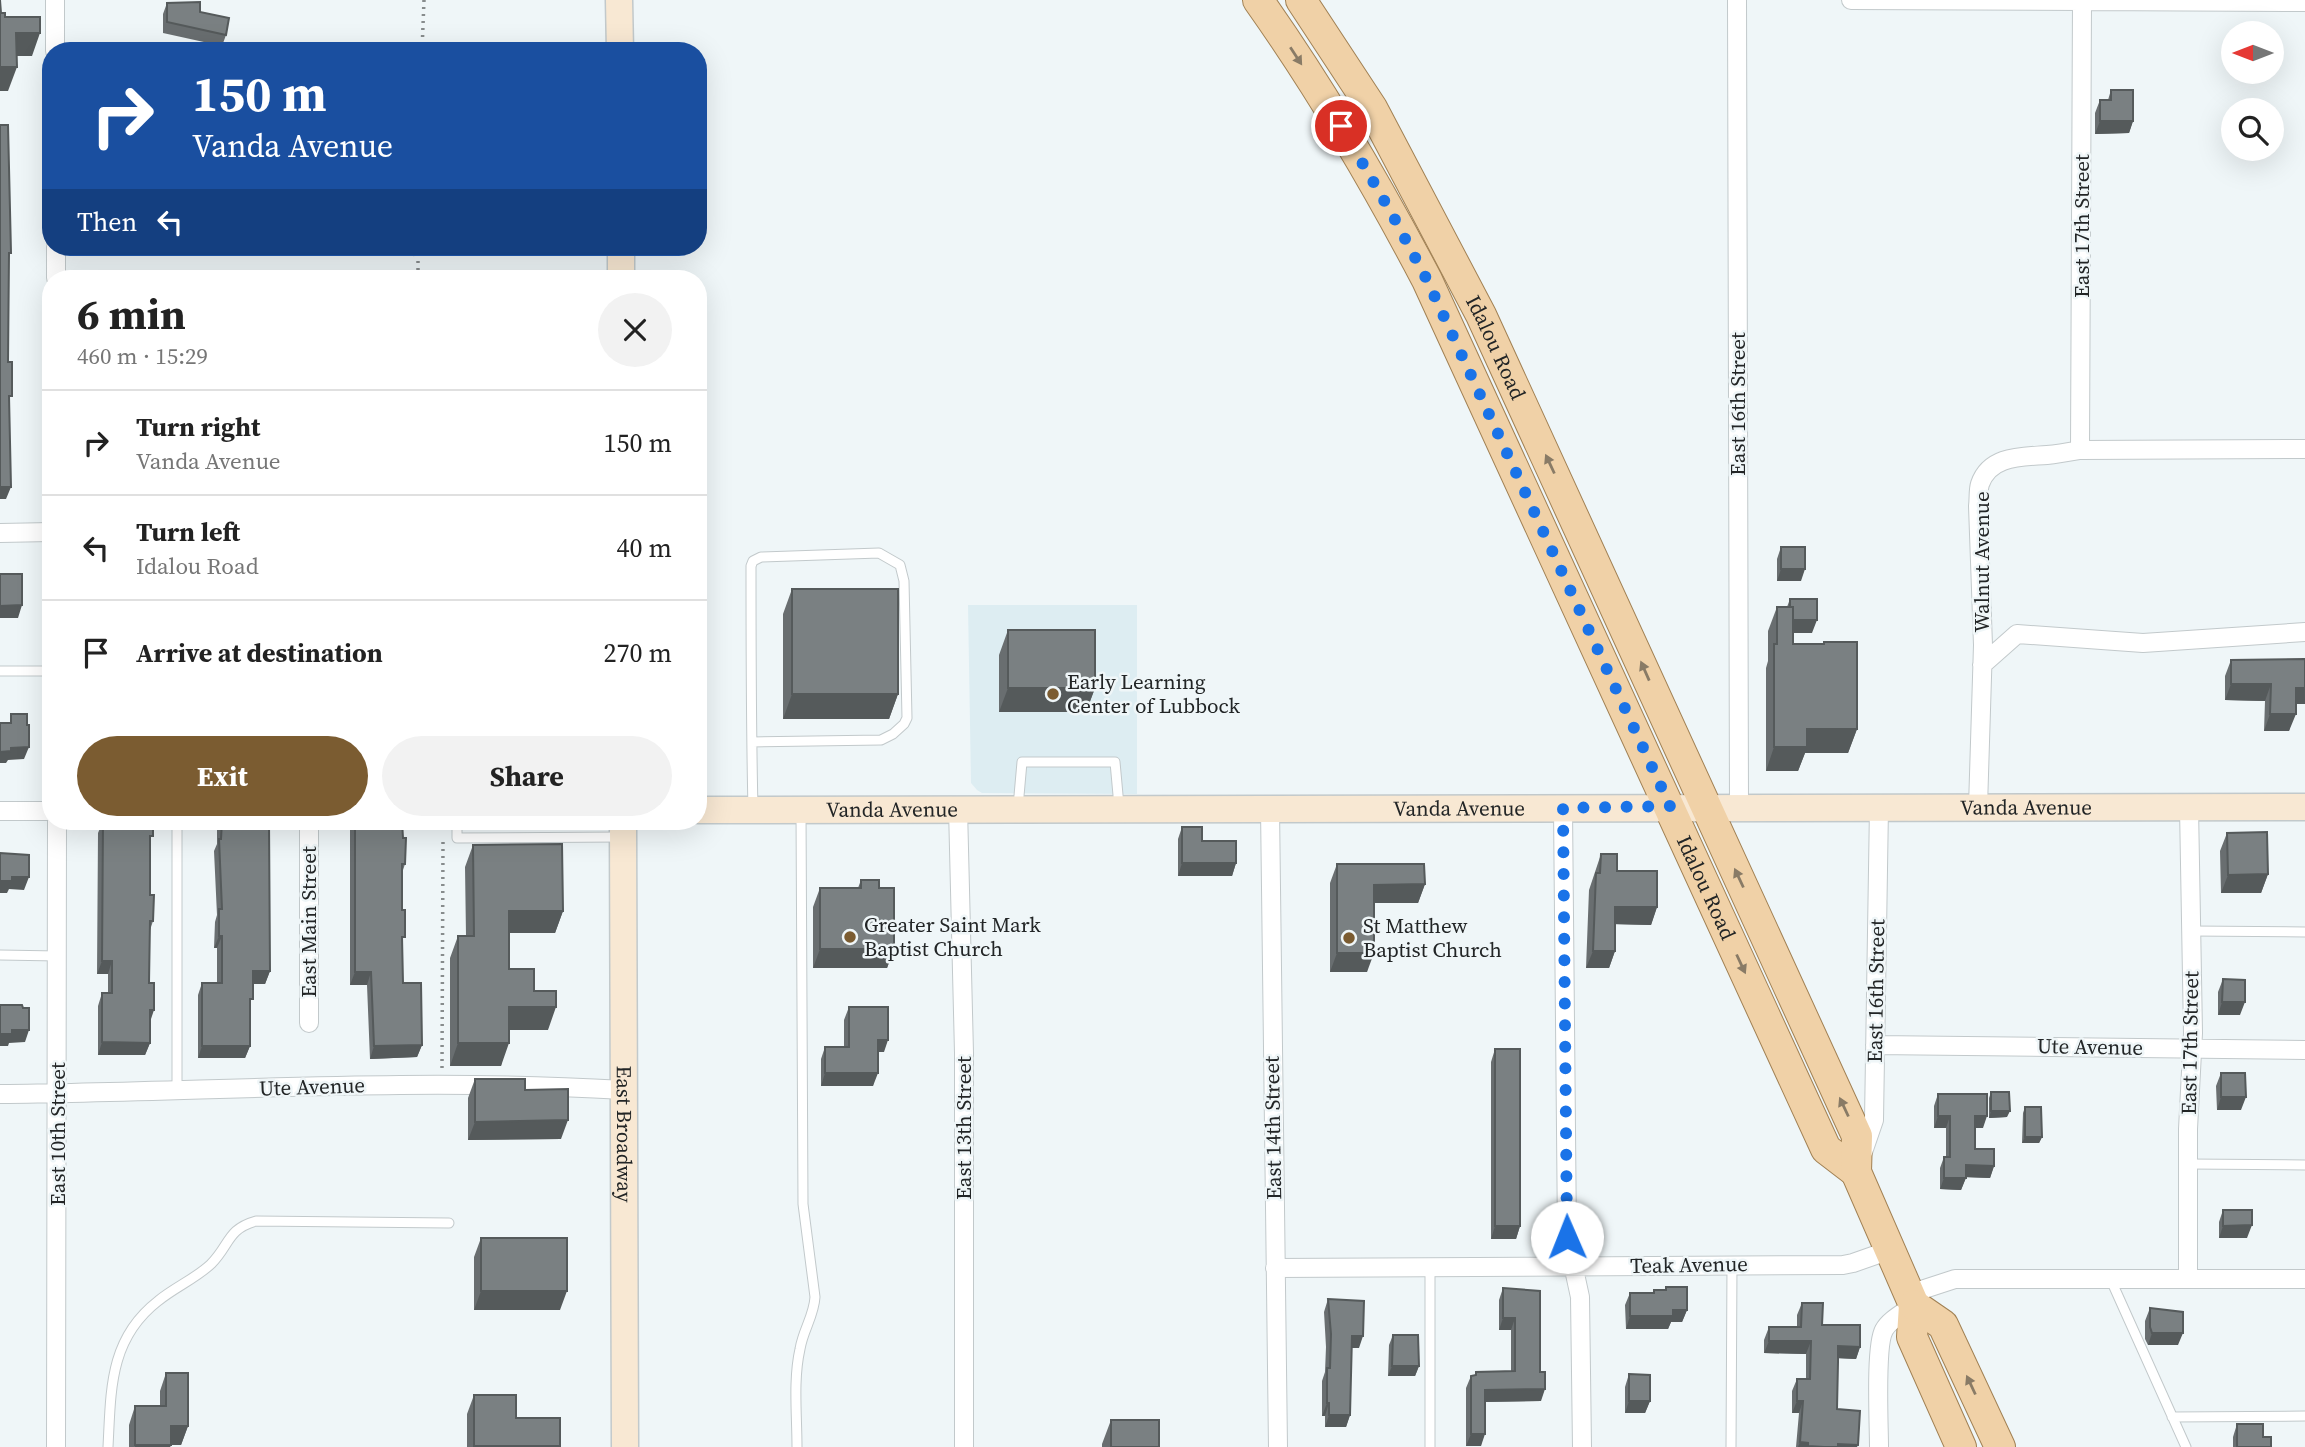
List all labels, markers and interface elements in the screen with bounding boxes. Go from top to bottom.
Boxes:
north arrow [2221,21,2284,84]
map controls [2221,21,2284,161]
one-way arrow [1290,47,1303,66]
text: 150 m [192,60,327,127]
icon: right [77,70,168,161]
pin [1311,96,1371,156]
button: search [2221,98,2284,161]
icon: arrive [1322,107,1360,145]
text: Vanda Avenue [192,124,393,168]
street label: East 17th Street [2067,154,2096,298]
icon: left [151,203,189,241]
text: Then [77,204,137,240]
text: 6 min [77,285,186,343]
street label: Idalou Road [1459,290,1533,404]
button: close [598,293,672,367]
street label: East 16th Street [1723,332,1752,476]
text: 460 m · 15:29 [77,340,208,372]
text: Turn right [136,409,260,445]
icon: right [77,424,115,462]
text: 150 m [604,425,672,461]
text: Vanda Avenue [136,445,281,477]
one-way arrow [1544,454,1556,474]
street label: Walnut Avenue [1967,491,1996,633]
text: Turn left [136,514,240,550]
icon: left [77,529,115,567]
text: 40 m [617,530,672,566]
text: Idalou Road [136,550,259,582]
icon: arrive [77,634,115,672]
text: Arrive at destination [136,635,383,671]
text: 270 m [604,635,672,671]
one-way arrow [1639,660,1650,681]
place label: Early Learning Center of Lubbock [1067,667,1241,720]
marker: Early Learning Center of Lubbock [1045,686,1061,702]
button: Exit [77,736,368,816]
button: Share [382,736,672,816]
street label: Vanda Avenue [1960,792,2092,822]
street label: Vanda Avenue [1393,793,1525,823]
street label: Vanda Avenue [826,795,958,824]
street label: Idalou Road [1670,831,1743,945]
street label: East Main Street [294,846,323,998]
one-way arrow [1733,868,1745,888]
place label: Greater Saint Mark Baptist Church [864,910,1041,963]
place label: St Matthew Baptist Church [1363,911,1502,964]
street label: East 16th Street [1860,919,1891,1063]
marker: Greater Saint Mark Baptist Church [842,929,858,945]
marker: St Matthew Baptist Church [1341,930,1357,946]
one-way arrow [1736,953,1747,974]
street label: East 17th Street [2174,971,2205,1115]
street label: Ute Avenue [2037,1031,2143,1062]
street label: East 13th Street [949,1056,978,1200]
street label: East 14th Street [1257,1056,1288,1200]
street label: East 10th Street [43,1062,72,1206]
street label: East Broadway [610,1065,639,1203]
street label: Ute Avenue [258,1070,366,1103]
one-way arrow [1838,1097,1850,1117]
position arrow [1530,1200,1604,1274]
street label: Teak Avenue [1630,1249,1748,1280]
one-way arrow [1965,1375,1977,1395]

